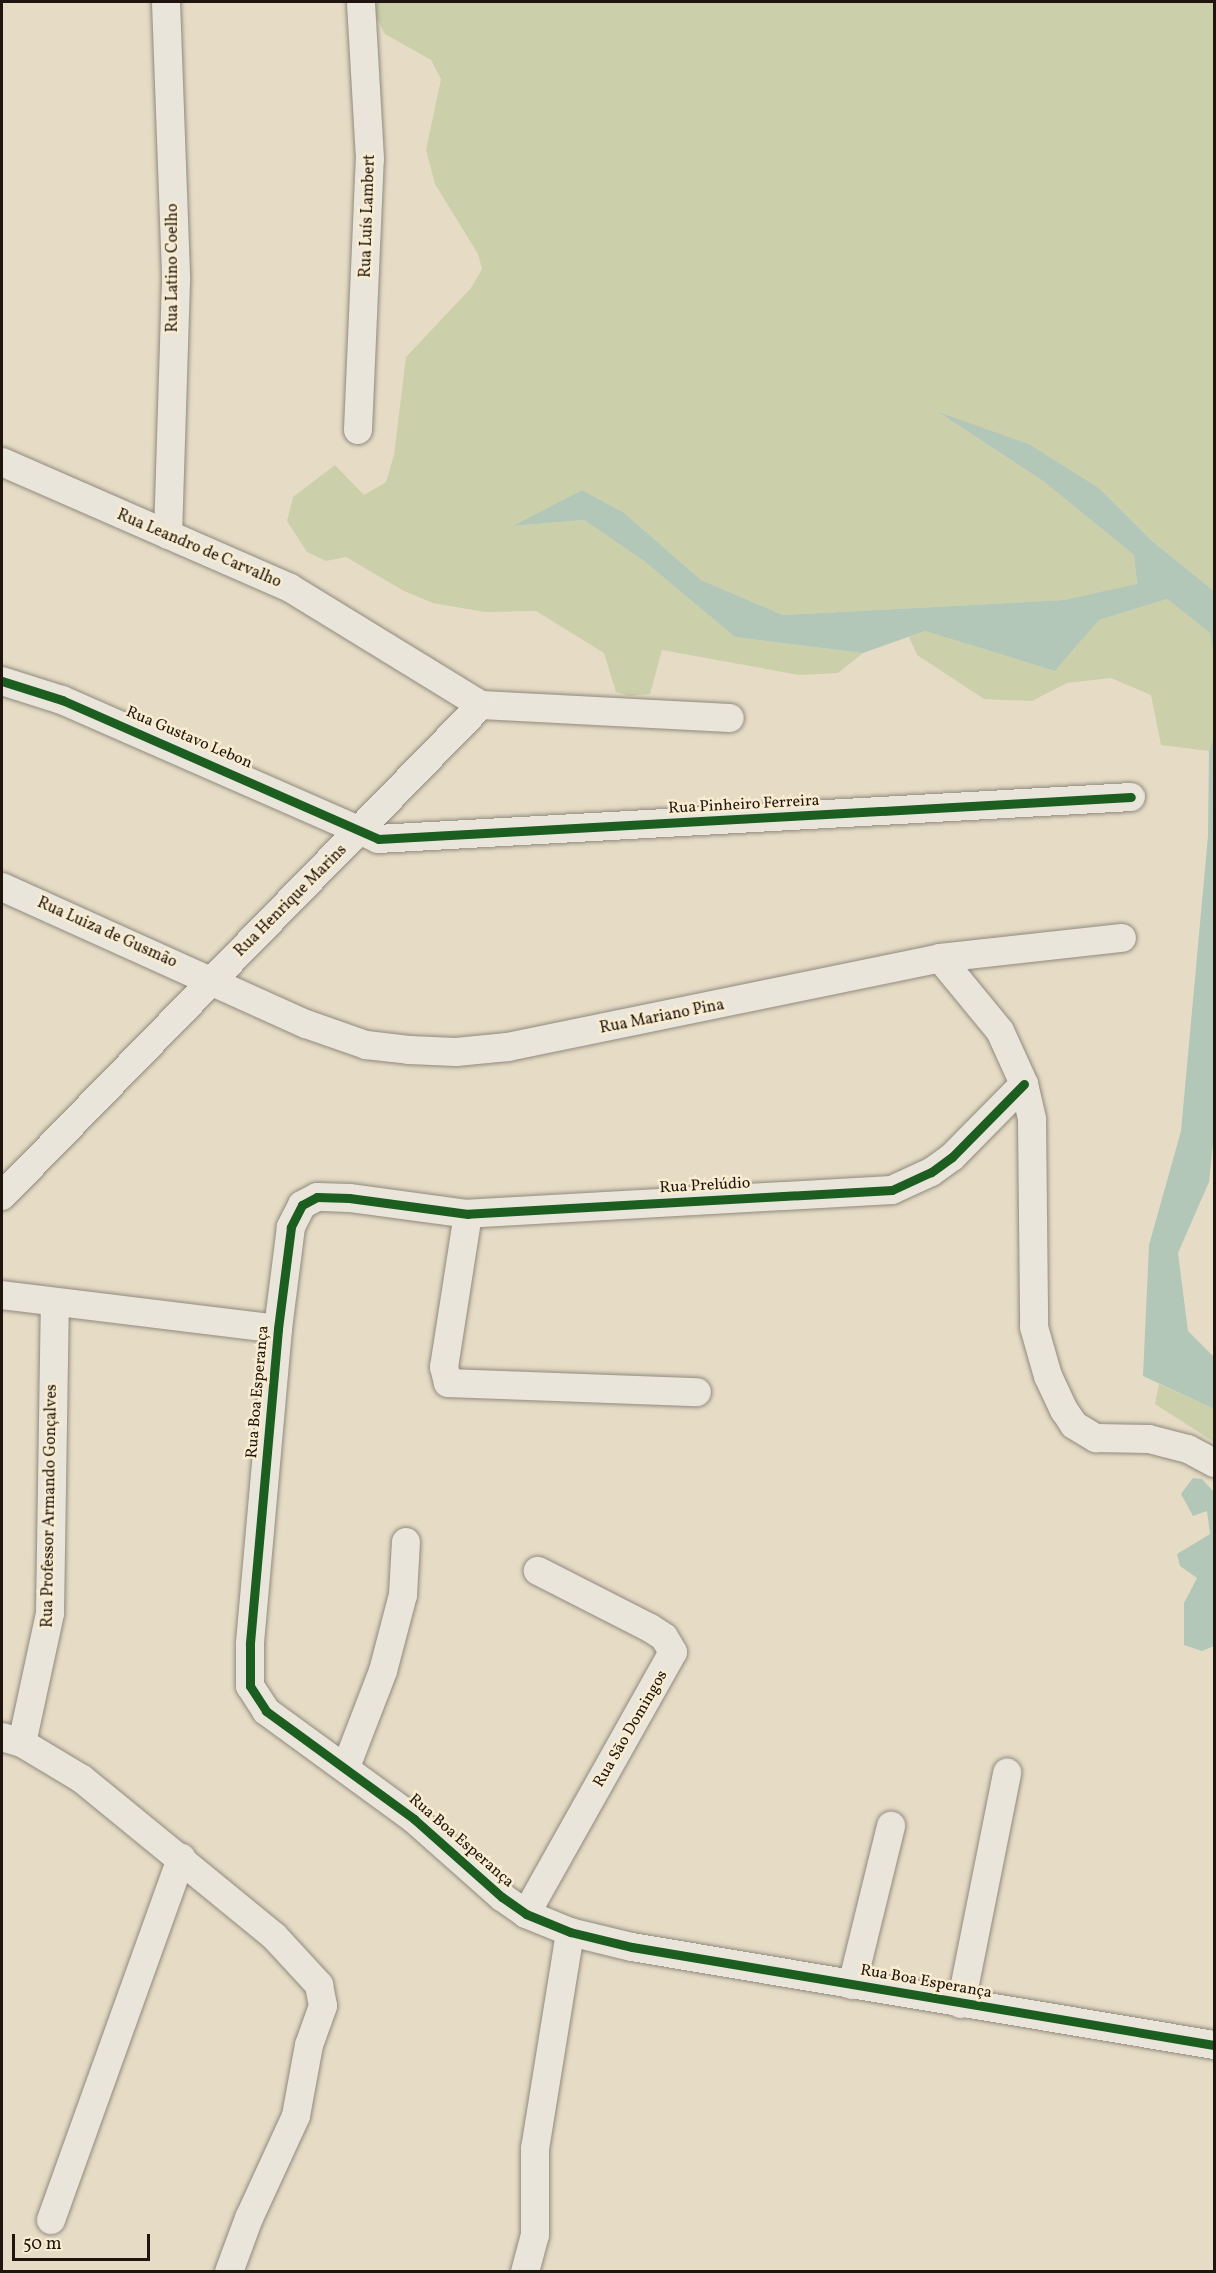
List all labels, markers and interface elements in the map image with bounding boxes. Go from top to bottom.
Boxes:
street label: Rua Luís Lambert [356,154,380,278]
street label: Rua Latino Coelho [163,204,183,332]
street label: Rua Leandro de Carvalho [114,506,284,592]
street label: Rua Gustavo Lebon [123,703,255,773]
street label: Rua Pinheiro Ferreira [668,791,820,819]
street label: Rua Henrique Marins [231,841,351,961]
street label: Rua Luiza de Gusmão [34,893,180,973]
street label: Rua Mariano Pina [598,996,726,1038]
street label: Rua Prelúdio [659,1174,751,1198]
street label: Rua Boa Esperança [243,1325,273,1459]
street label: Rua Professor Armando Gonçalves [38,1384,62,1628]
street label: Rua São Domingos [590,1667,672,1791]
street label: Rua Boa Esperança [404,1790,518,1892]
street label: Rua Boa Esperança [859,1961,993,2003]
scale bar [15,2222,153,2260]
text: 50 m [23,2232,62,2257]

